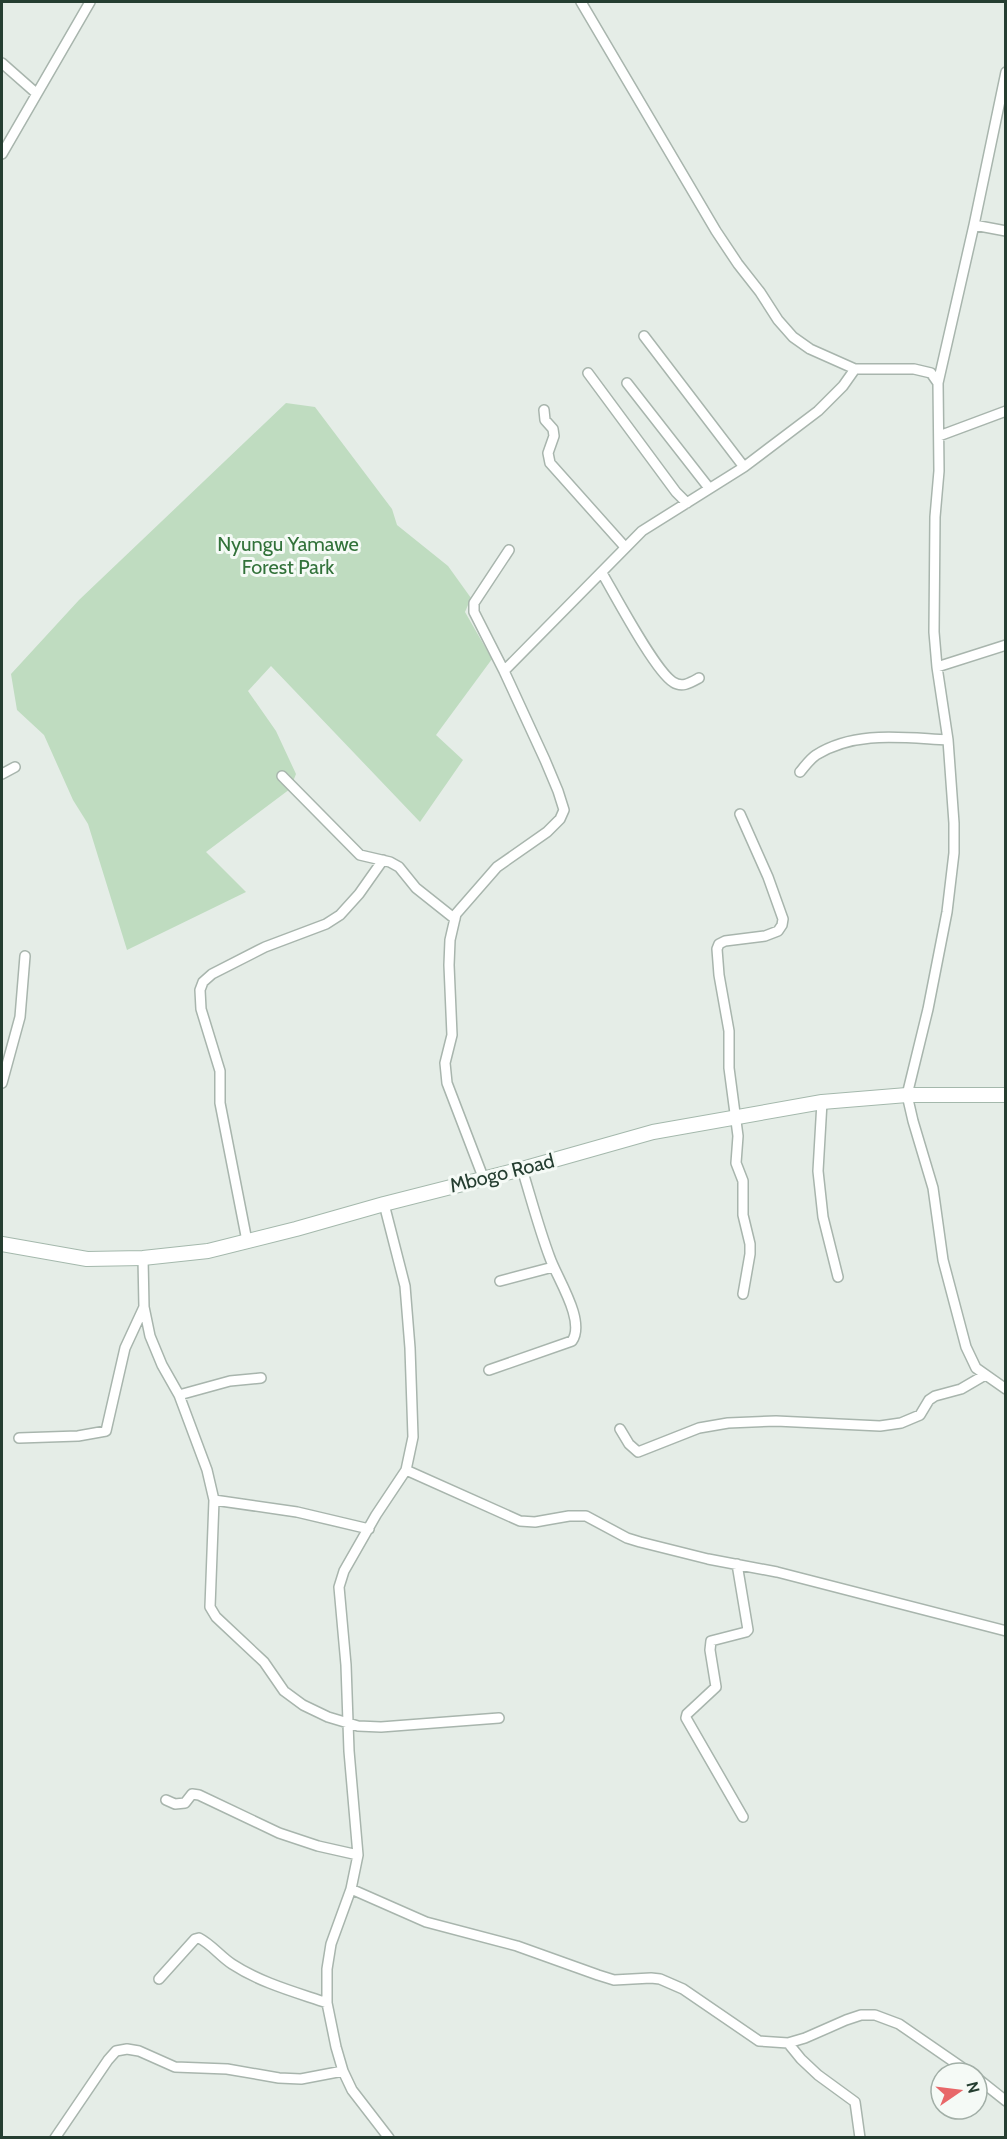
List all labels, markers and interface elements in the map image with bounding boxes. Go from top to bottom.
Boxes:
park label: Nyungu Yamawe Forest Park [217,532,359,579]
street label: Mbogo Road [447,1148,557,1198]
north arrow [929,2061,989,2121]
text: N [962,2080,984,2095]

